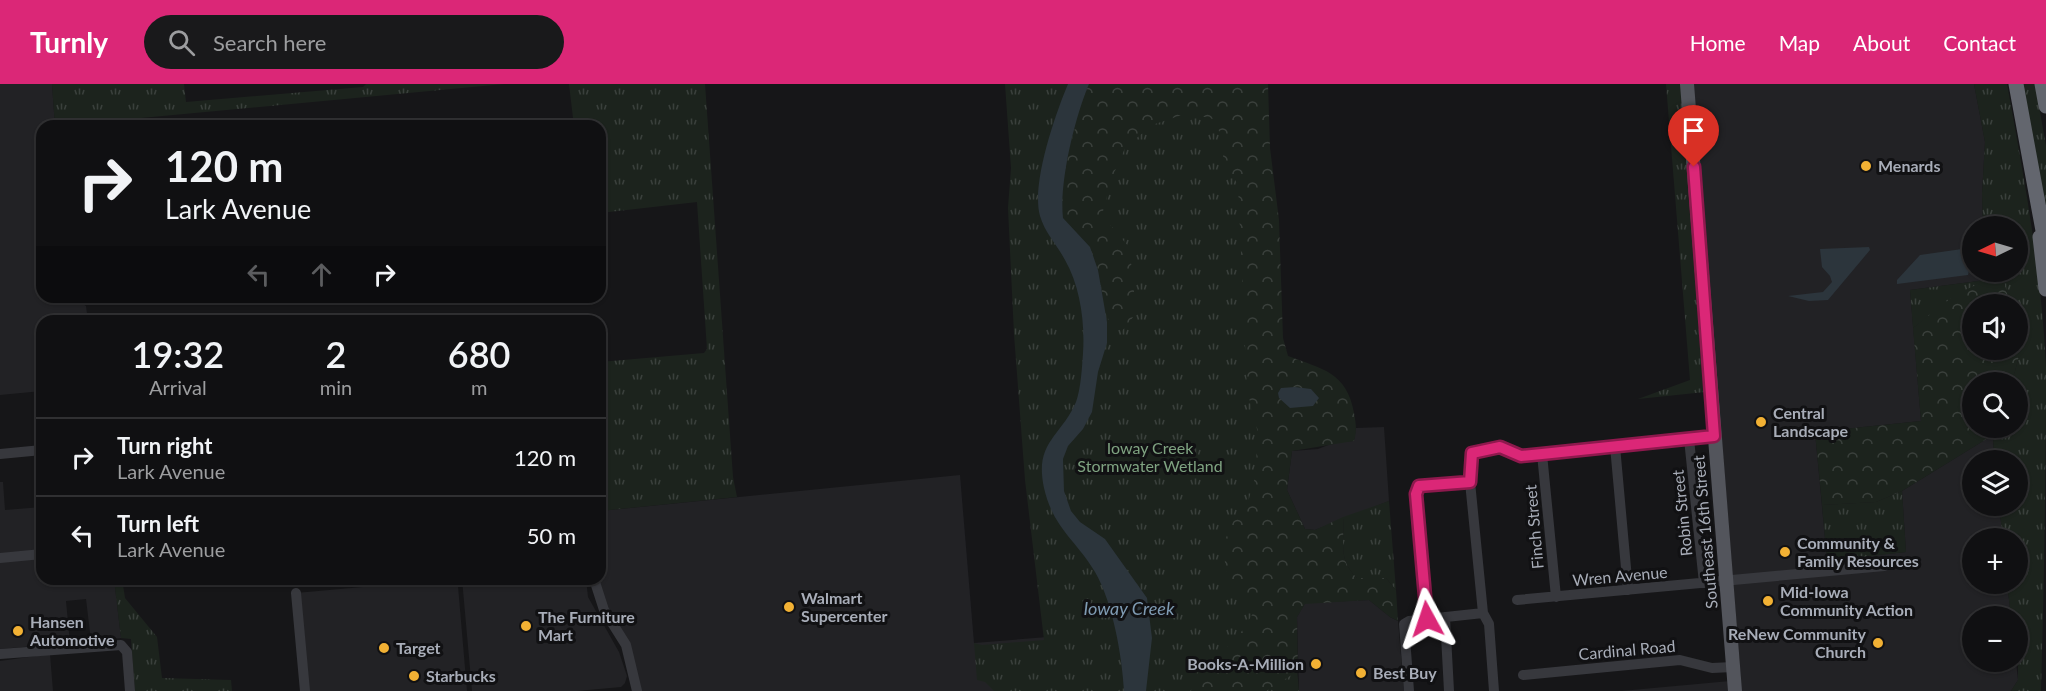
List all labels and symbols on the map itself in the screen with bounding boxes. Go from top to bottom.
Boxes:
pin [1668,105,1719,167]
place label: Menards [1878,156,1940,175]
marker: Menards [1859,159,1873,173]
north arrow [1962,216,2028,282]
place label: Central Landscape [1773,403,1848,440]
marker: Central Landscape [1754,415,1768,429]
park label: Ioway Creek Stormwater Wetland [1077,438,1223,475]
street label: Southeast 16th Street [1688,454,1721,610]
street label: Robin Street [1668,469,1695,557]
street label: Finch Street [1520,484,1547,570]
place label: Community & Family Resources [1797,533,1919,570]
marker: Community & Family Resources [1778,545,1792,559]
street label: Wren Avenue [1572,562,1668,589]
place label: Mid-Iowa Community Action [1780,582,1913,619]
position arrow [1395,587,1459,651]
place label: Walmart Supercenter [801,588,887,625]
marker: Mid-Iowa Community Action [1761,594,1775,608]
water label: Ioway Creek [1084,597,1175,619]
marker: Walmart Supercenter [782,600,796,614]
place label: The Furniture Mart [538,607,635,644]
place label: Hansen Automotive [29,612,115,649]
marker: The Furniture Mart [519,619,533,633]
marker: Hansen Automotive [11,624,25,638]
place label: ReNew Community Church [1728,624,1867,661]
street label: Cardinal Road [1578,636,1676,663]
marker: ReNew Community Church [1871,636,1885,650]
place label: Target [396,638,441,657]
marker: Target [377,641,391,655]
place label: Books-A-Million [1187,654,1304,673]
marker: Books-A-Million [1309,657,1323,671]
place label: Best Buy [1373,663,1437,682]
place label: Starbucks [426,666,496,685]
marker: Best Buy [1354,666,1368,680]
marker: Starbucks [407,669,421,683]

